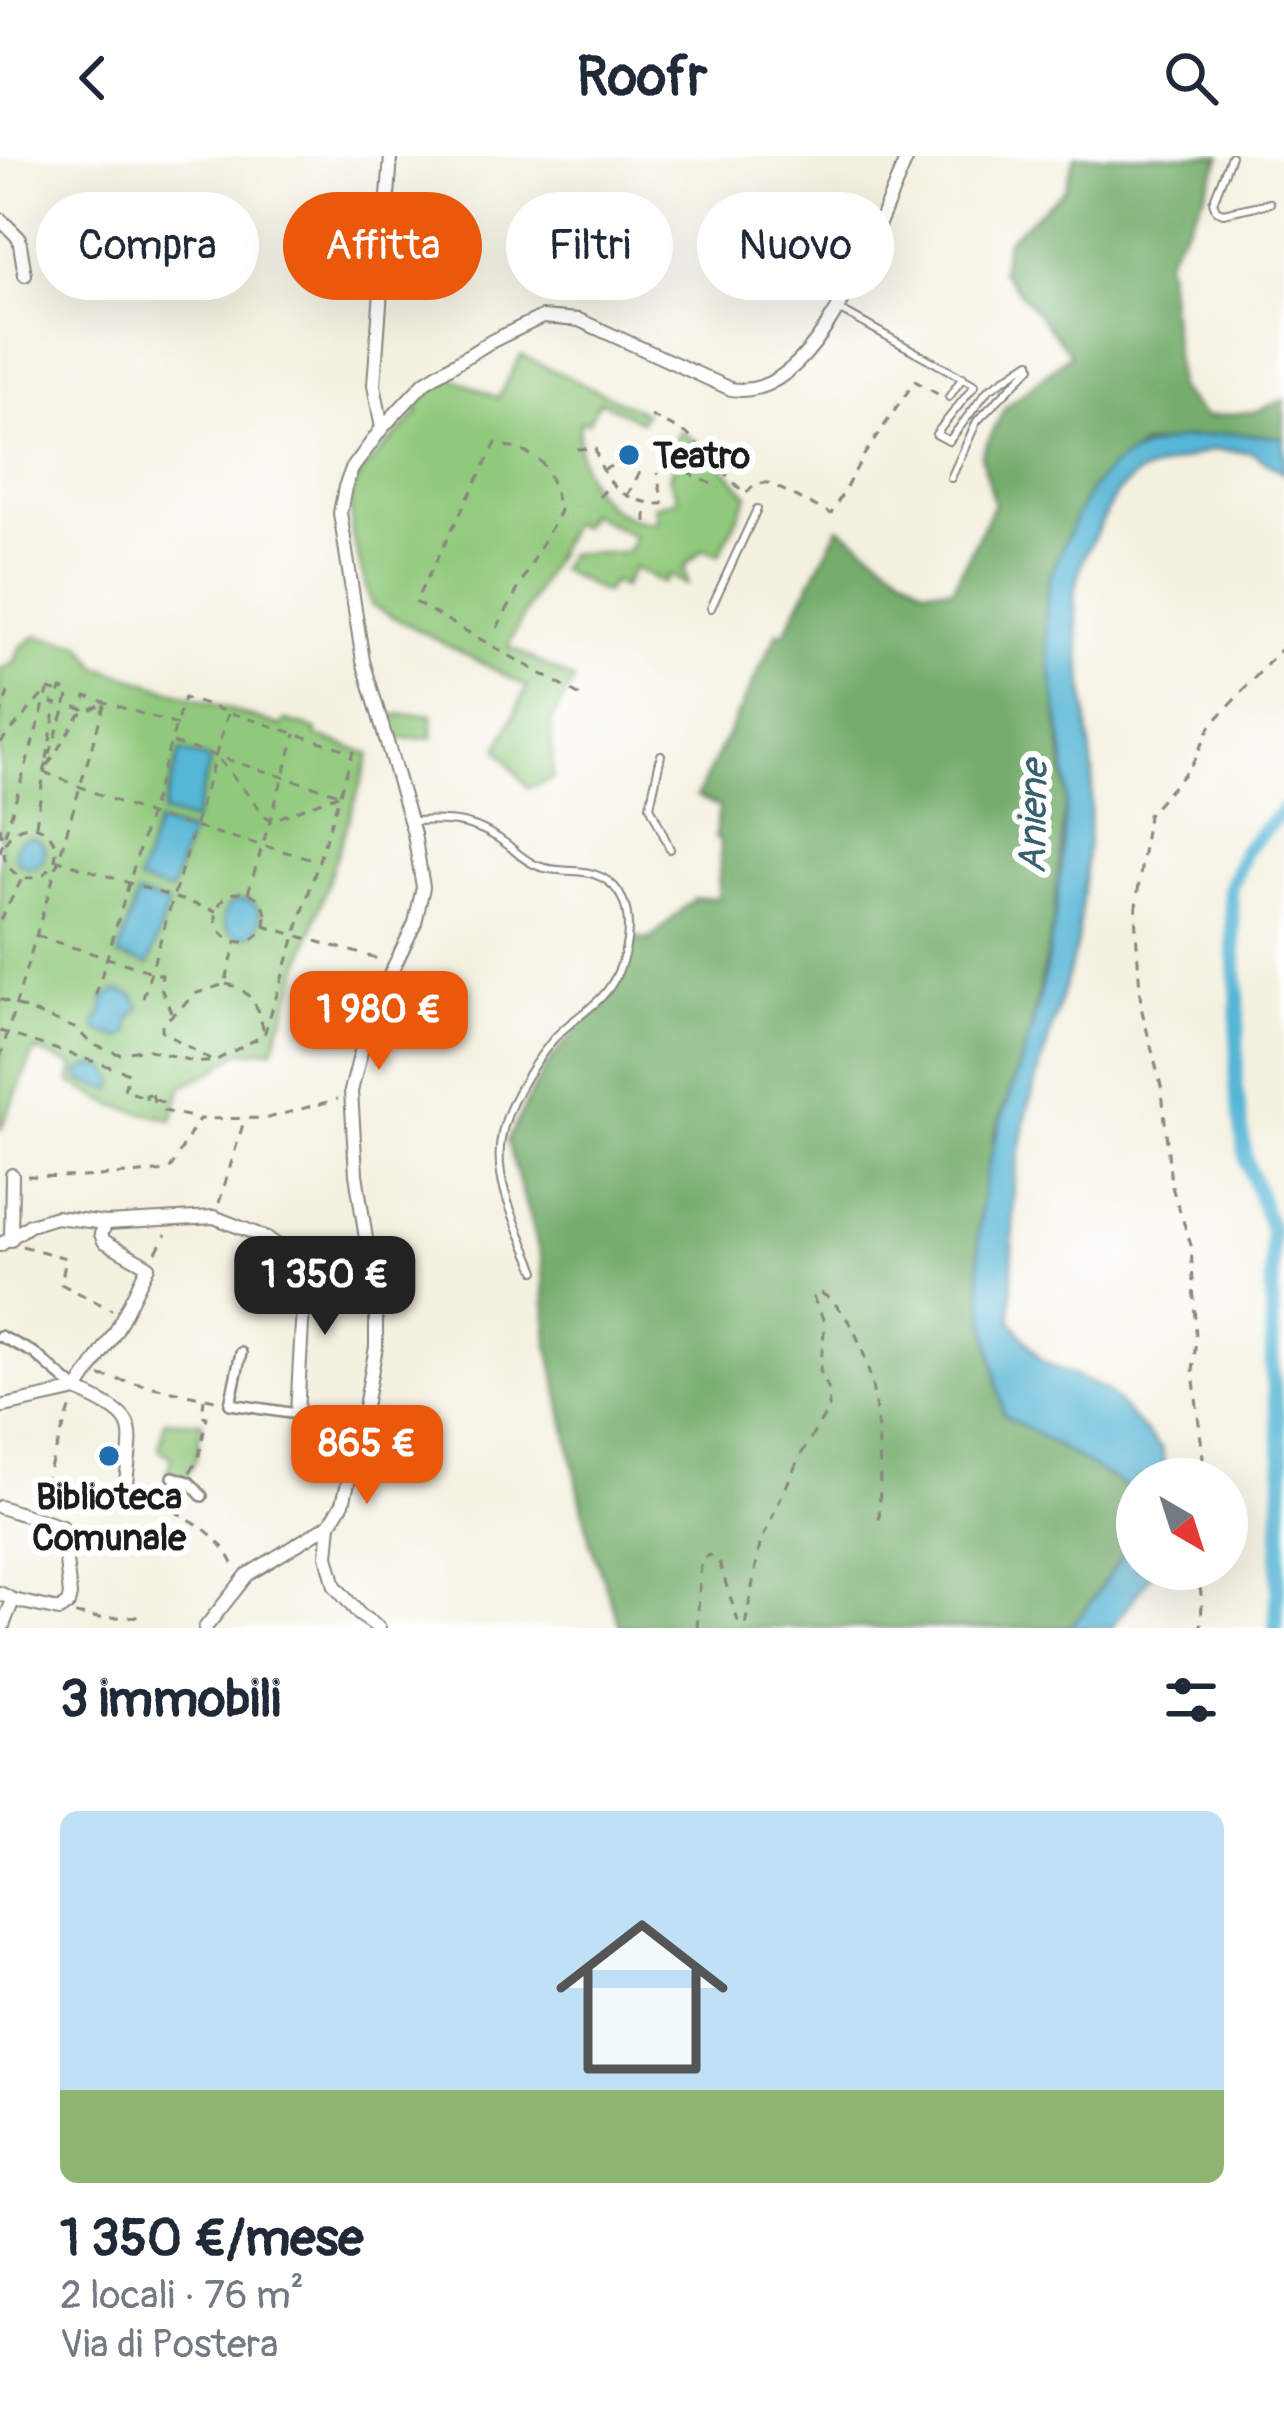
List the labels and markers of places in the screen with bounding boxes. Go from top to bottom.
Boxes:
place label: Teatro [653,434,750,479]
marker: Teatro [616,442,642,468]
pin: 1 980 € [268,971,490,1073]
pin: 1 350 € [214,1236,436,1338]
pin: 865 € [283,1405,451,1507]
marker: Biblioteca Comunale [96,1443,122,1469]
place label: Biblioteca Comunale [32,1475,187,1561]

